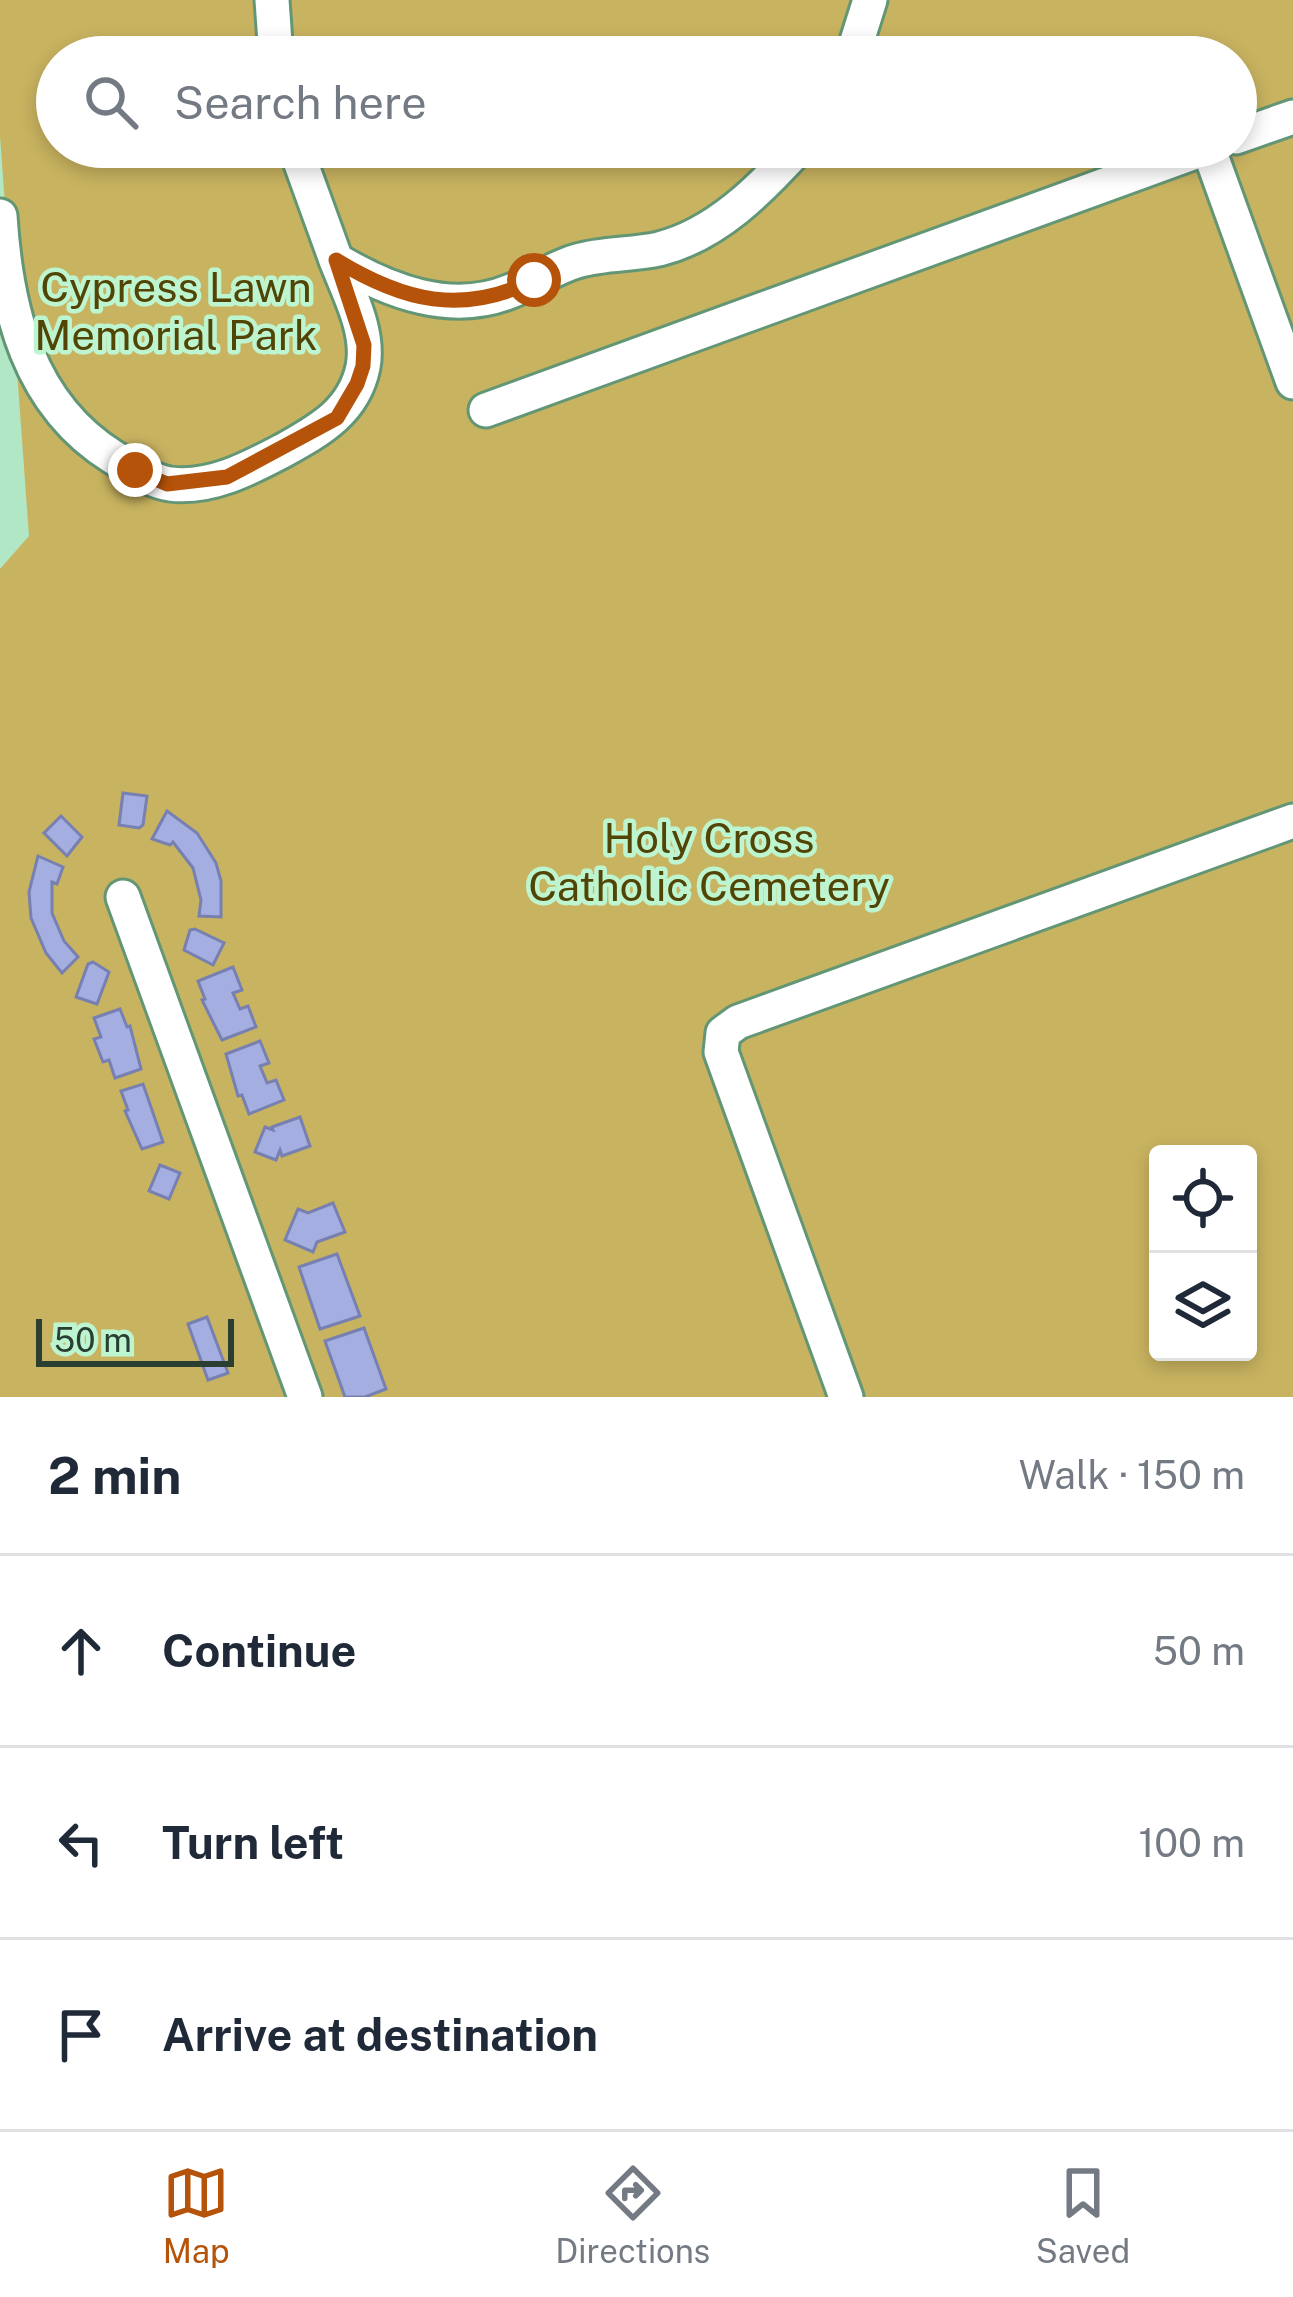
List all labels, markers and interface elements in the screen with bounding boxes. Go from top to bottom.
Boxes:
search box [36,36,1257,168]
icon: search [78,69,144,135]
text: Search here [174,76,427,129]
route start [507,253,561,307]
park label: Cypress Lawn Memorial Park [34,262,318,359]
route end [108,443,162,497]
park label: Holy Cross Catholic Cemetery [528,813,890,910]
map controls [1149,1145,1257,1361]
button: locate [1149,1145,1257,1253]
button: layers [1149,1253,1257,1361]
scale bar [36,1313,234,1366]
text: 50 m [54,1321,132,1359]
text: 2 min [48,1446,182,1505]
text: Walk · 150 m [1019,1452,1245,1498]
icon: ahead [48,1618,114,1684]
text: Continue [162,1624,356,1677]
text: 50 m [1153,1628,1245,1674]
icon: left [48,1810,114,1876]
text: Turn left [162,1816,344,1869]
text: 100 m [1138,1820,1245,1866]
icon: arrive [48,2002,114,2068]
text: Arrive at destination [162,2008,598,2061]
tab: Map [163,2160,230,2270]
tab: Directions [555,2160,710,2270]
tab: Saved [1036,2160,1130,2270]

